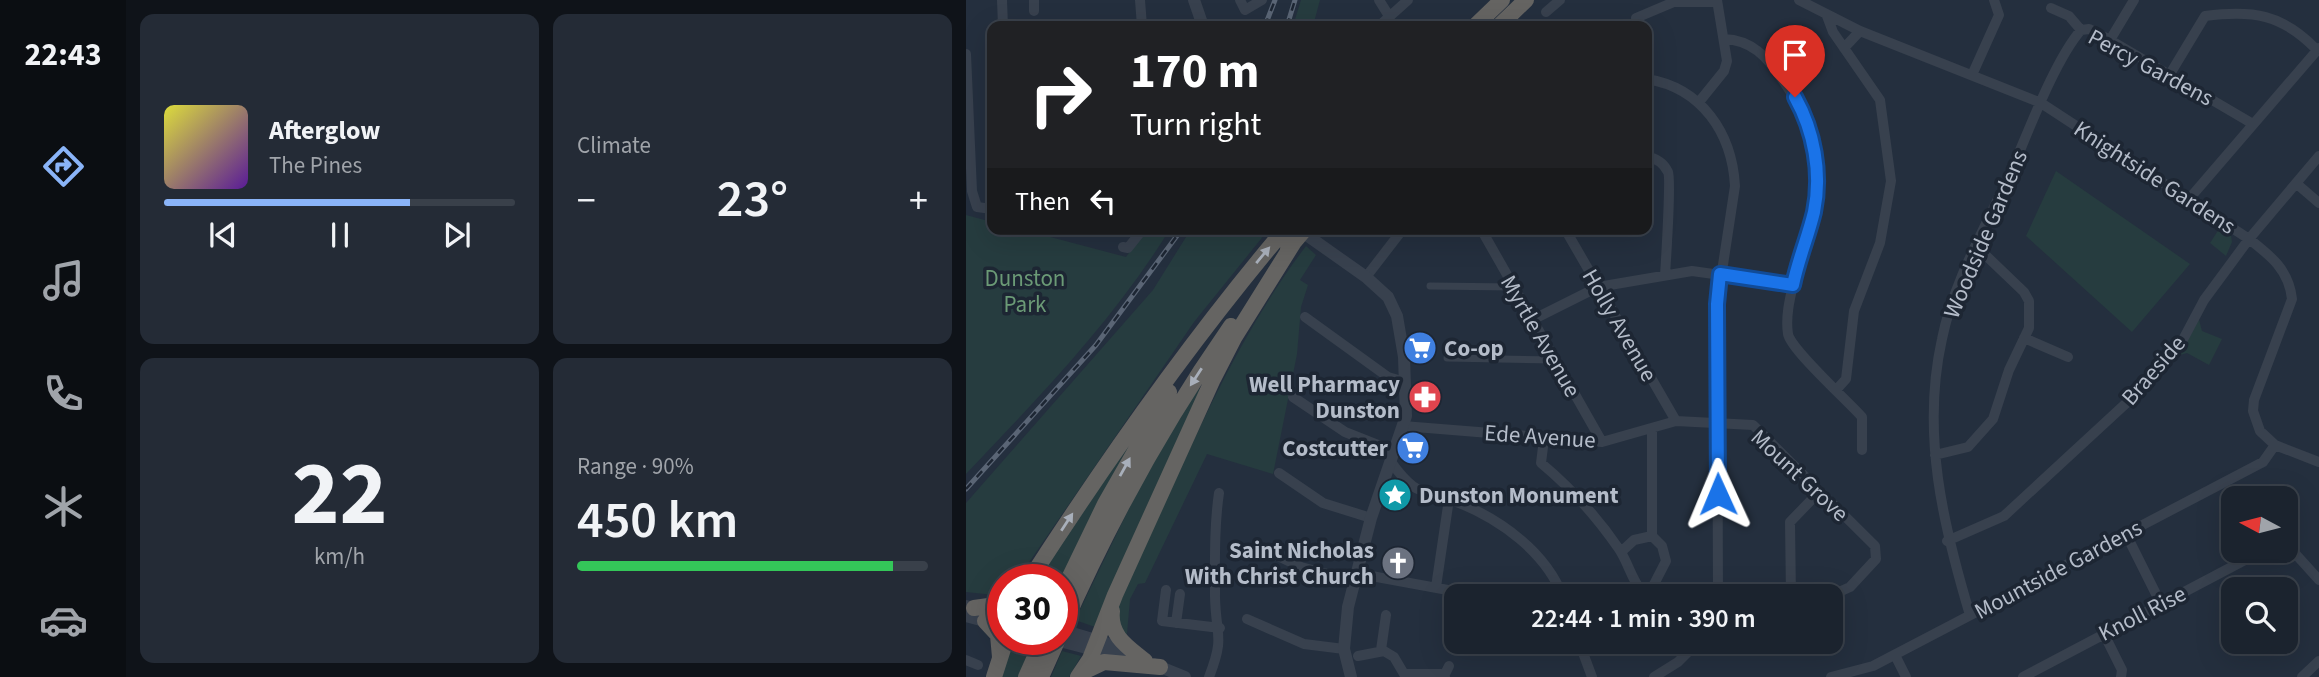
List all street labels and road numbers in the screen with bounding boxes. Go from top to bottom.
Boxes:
street label: Percy Gardens [2082,21,2219,114]
street label: Knightside Gardens [2067,113,2242,242]
street label: Woodside Gardens [1935,145,2036,323]
street label: Holly Avenue [1574,263,1665,388]
street label: Myrtle Avenue [1492,269,1589,403]
street label: Braeside [2114,328,2193,413]
street label: Ede Avenue [1483,416,1597,457]
street label: Mount Grove [1743,421,1856,529]
street label: Mountside Gardens [1968,511,2148,628]
street label: Knoll Rise [2093,577,2192,650]

